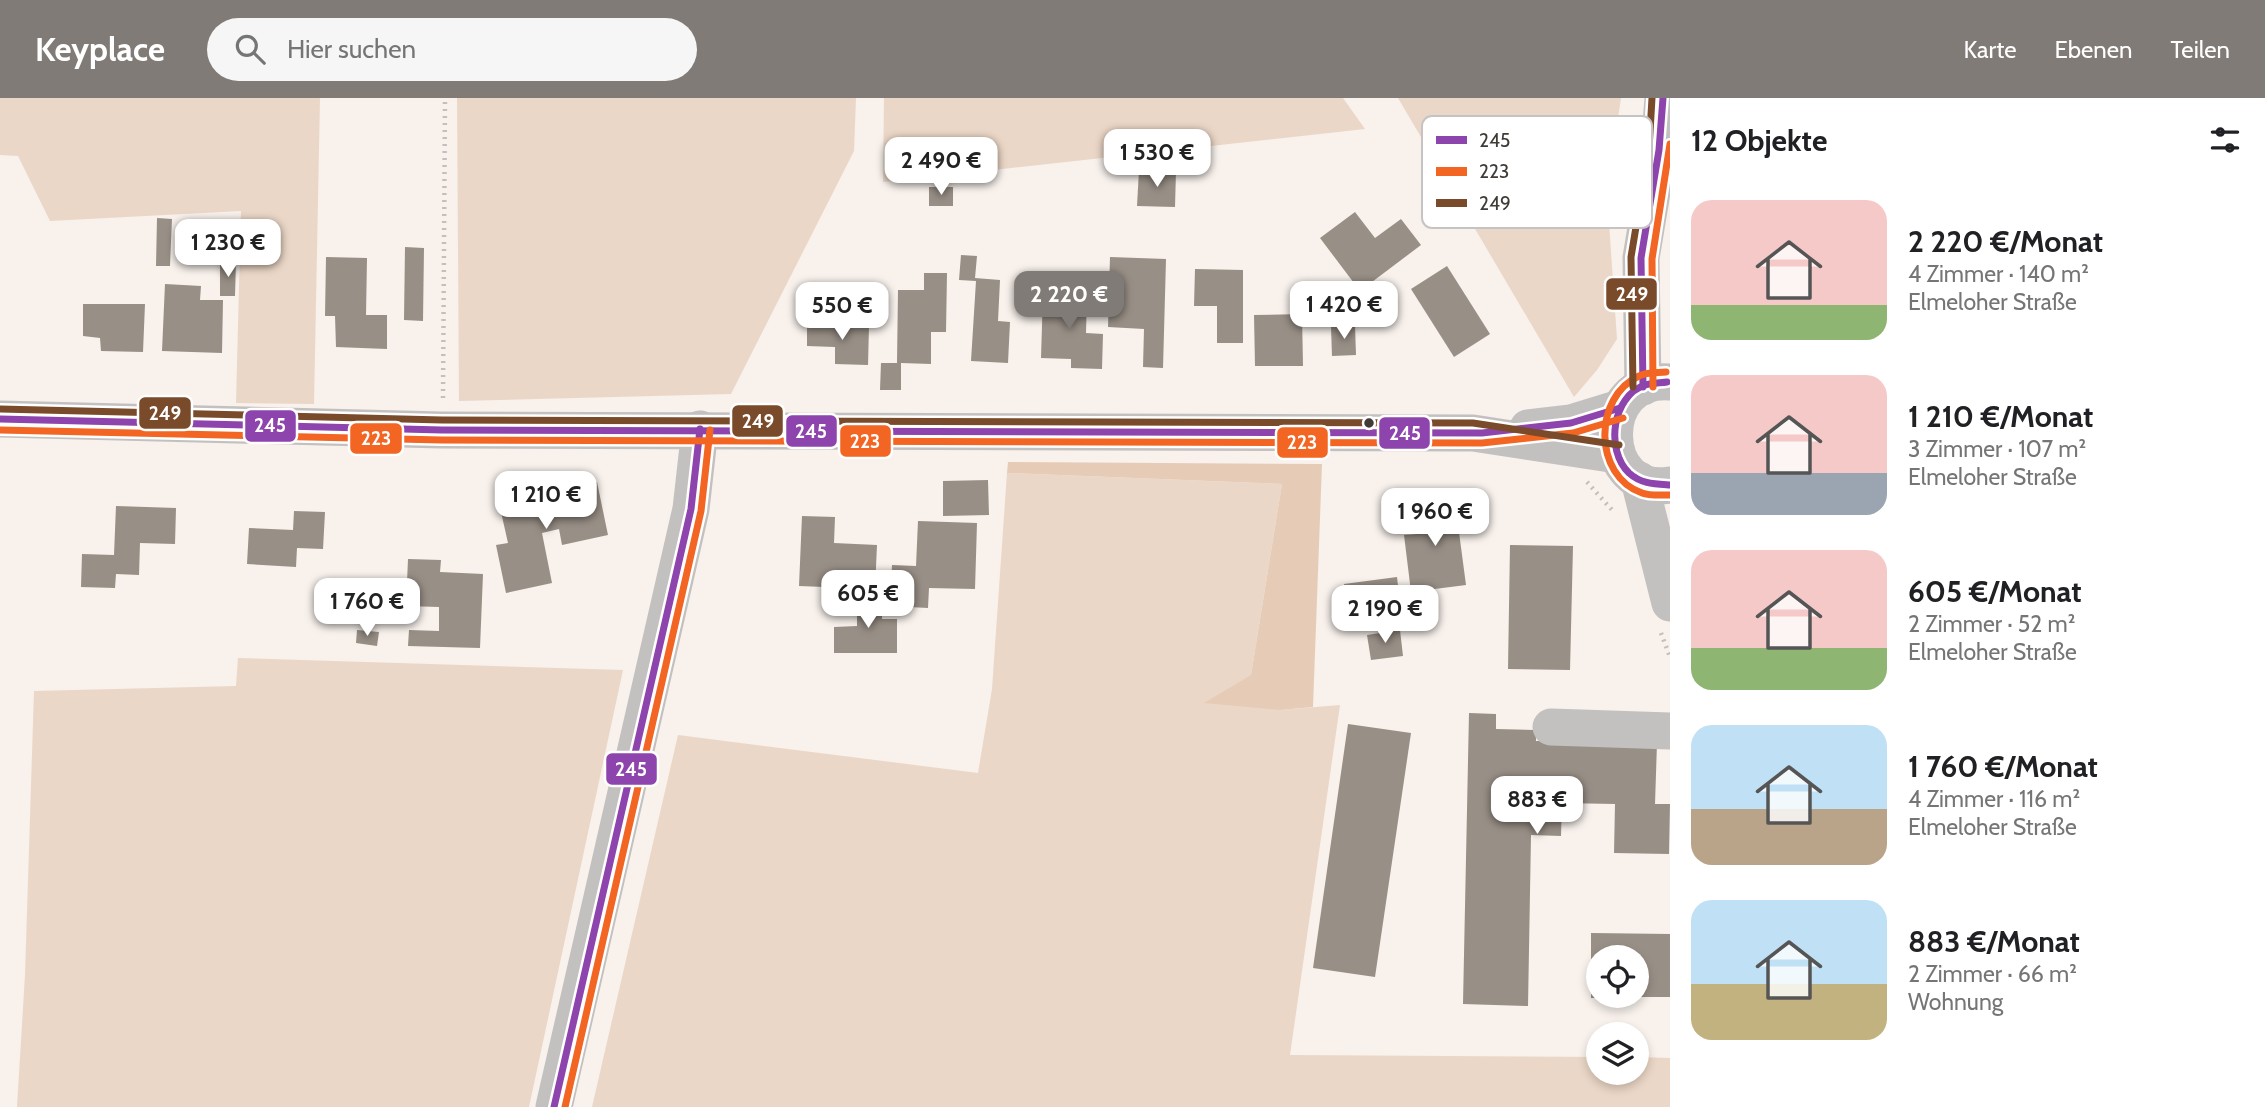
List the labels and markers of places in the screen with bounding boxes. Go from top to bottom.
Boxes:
pin: 1 530 € [1092,130,1222,189]
pin: 2 490 € [876,138,1006,197]
pin: 1 230 € [163,220,293,279]
pin: 2 220 € [1004,272,1134,331]
pin: 550 € [793,282,891,342]
pin: 1 420 € [1279,282,1409,341]
unlabelled marker [1362,416,1376,430]
pin: 1 210 € [481,472,611,531]
pin: 1 960 € [1370,489,1500,548]
pin: 605 € [819,570,917,630]
pin: 1 760 € [302,578,432,638]
pin: 2 190 € [1320,586,1450,645]
pin: 883 € [1488,776,1586,836]

